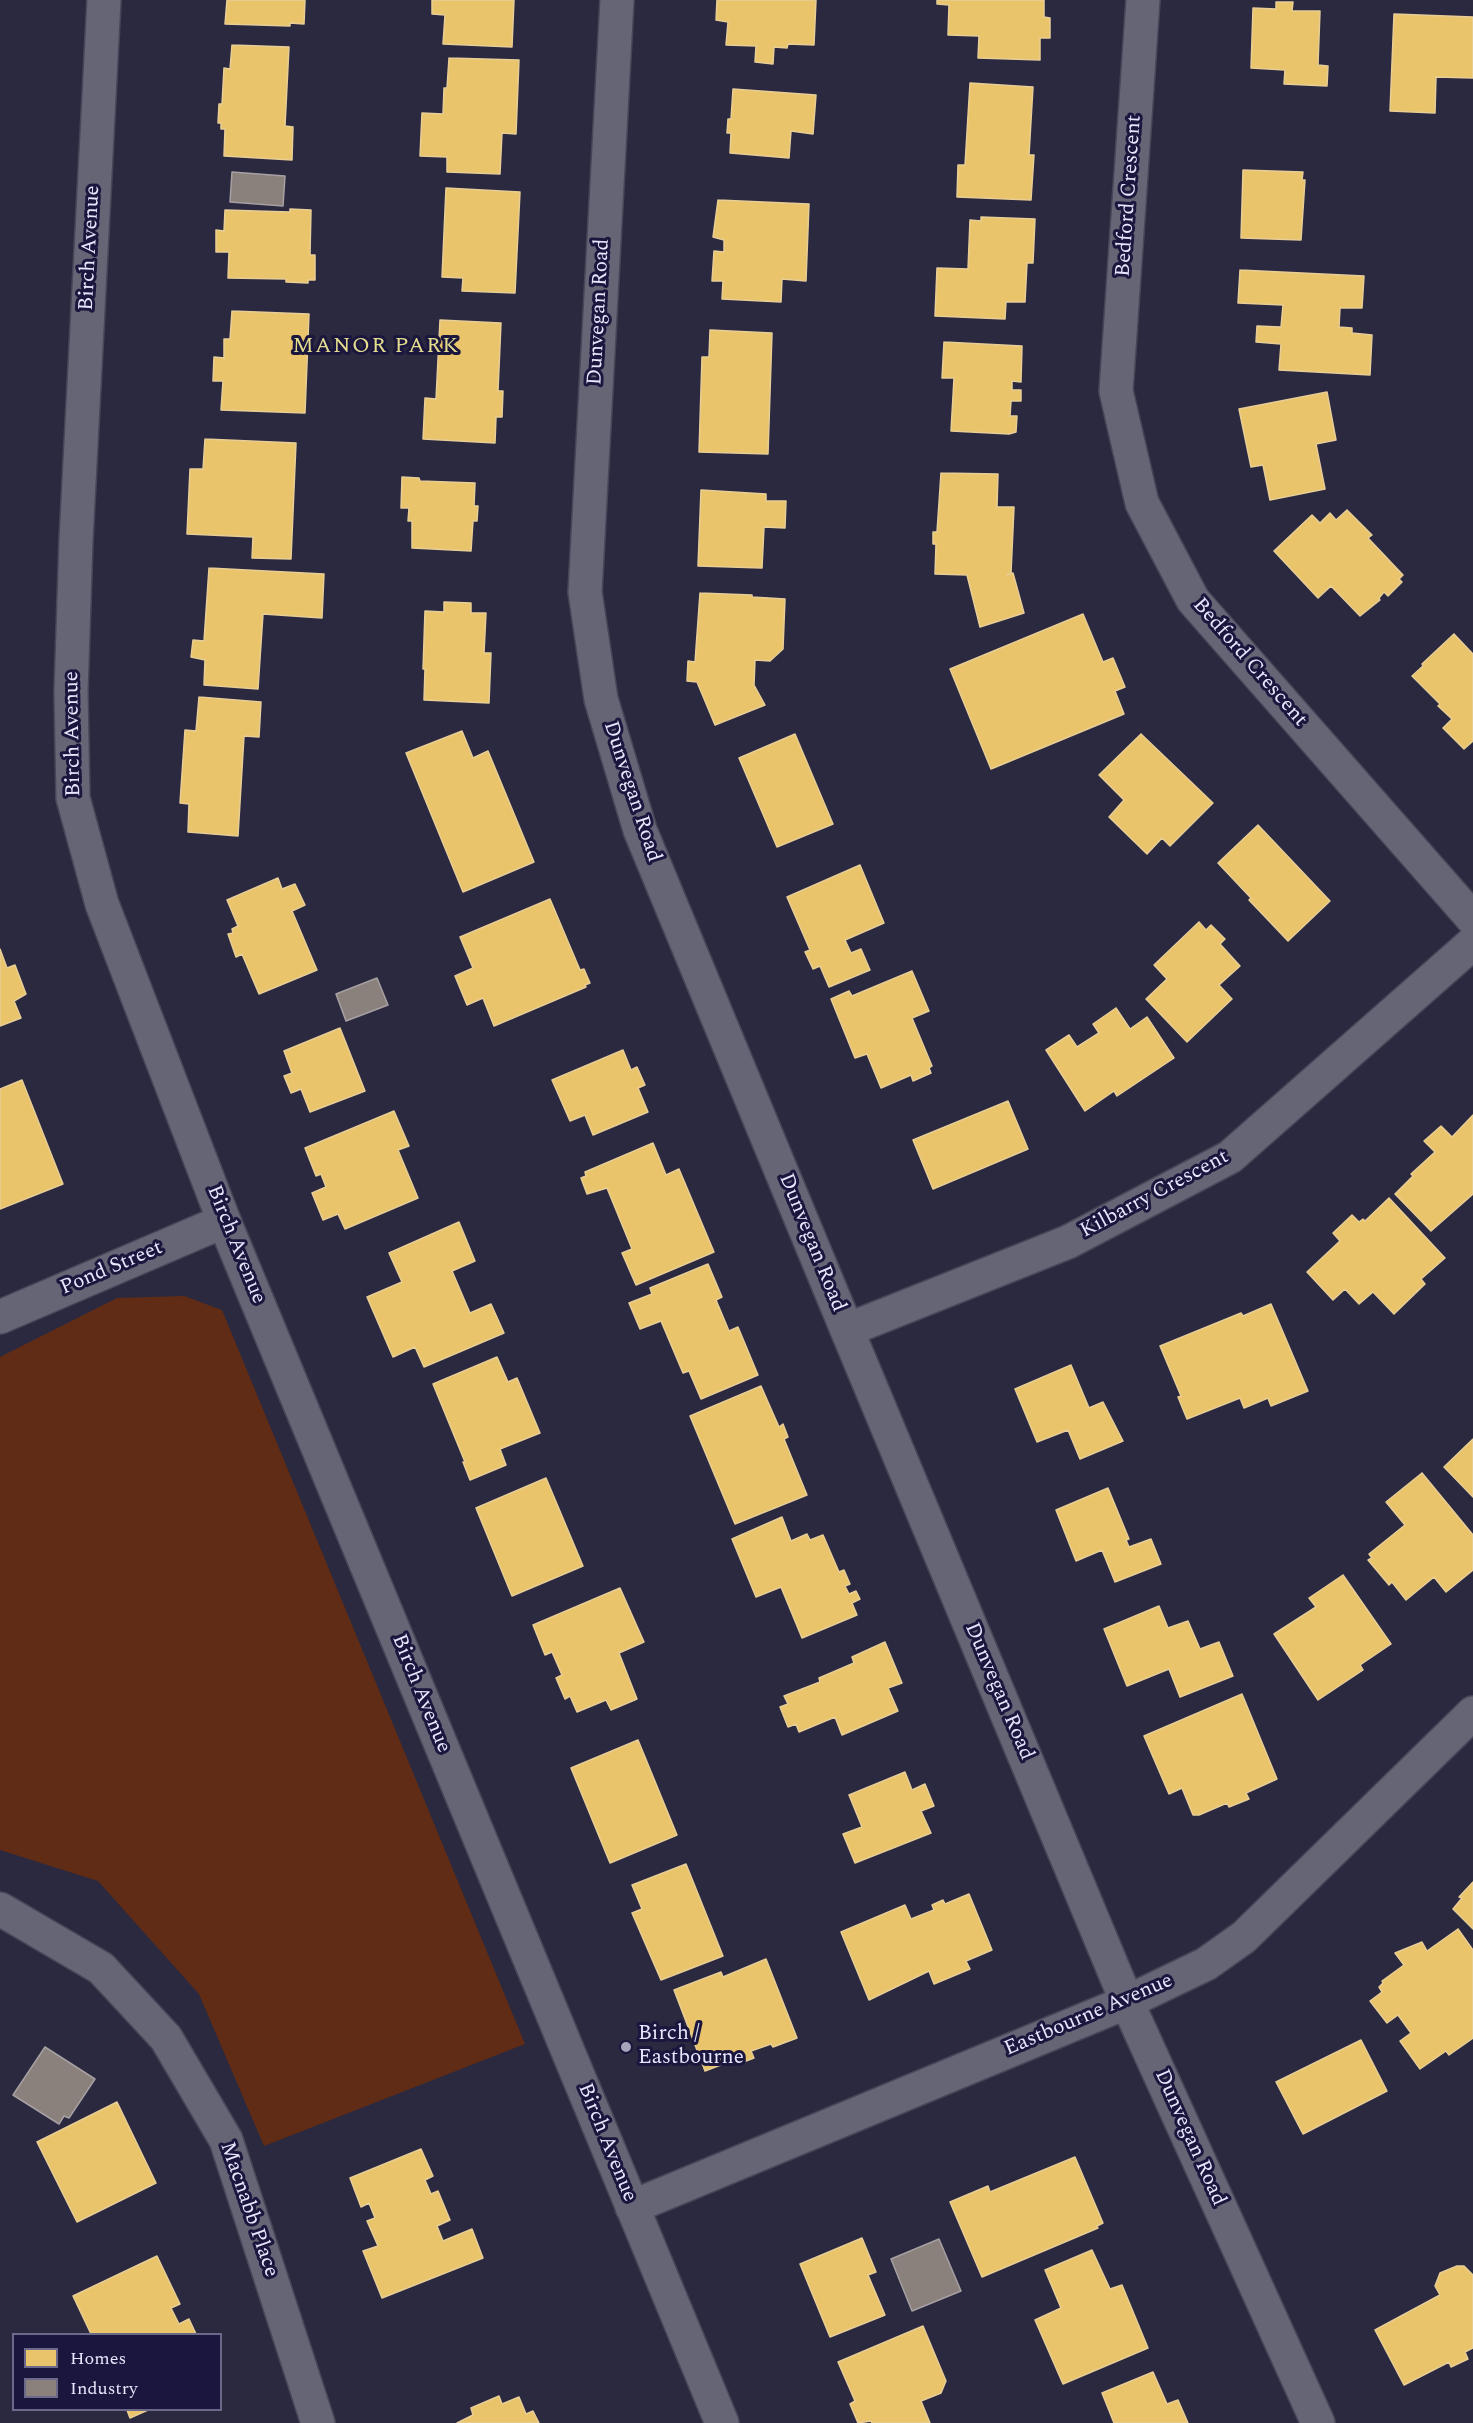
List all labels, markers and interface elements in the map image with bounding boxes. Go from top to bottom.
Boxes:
street label: Bedford Crescent [1112,114,1148,278]
street label: Birch Avenue [75,185,107,311]
street label: Dunvegan Road [584,238,616,386]
district label: MANOR PARK [292,335,460,361]
street label: Bedford Crescent [1186,593,1312,733]
street label: Birch Avenue [60,671,88,797]
street label: Dunvegan Road [596,718,666,866]
street label: Kilbarry Crescent [1076,1145,1234,1245]
street label: Dunvegan Road [772,1170,850,1316]
street label: Birch Avenue [200,1182,270,1308]
street label: Pond Street [57,1236,167,1302]
street label: Dunvegan Road [958,1620,1038,1764]
street label: Birch Avenue [385,1631,455,1757]
street label: Eastbourne Avenue [1001,1969,1177,2063]
place label: Birch / Eastbourne [638,2022,744,2072]
marker: Birch / Eastbourne [619,2040,633,2054]
street label: Dunvegan Road [1148,2066,1230,2210]
street label: Birch Avenue [571,2080,641,2206]
street label: Macnabb Place [213,2139,283,2281]
legend [12,2333,222,2411]
text: Homes [70,2345,126,2372]
text: Industry [70,2375,138,2402]

